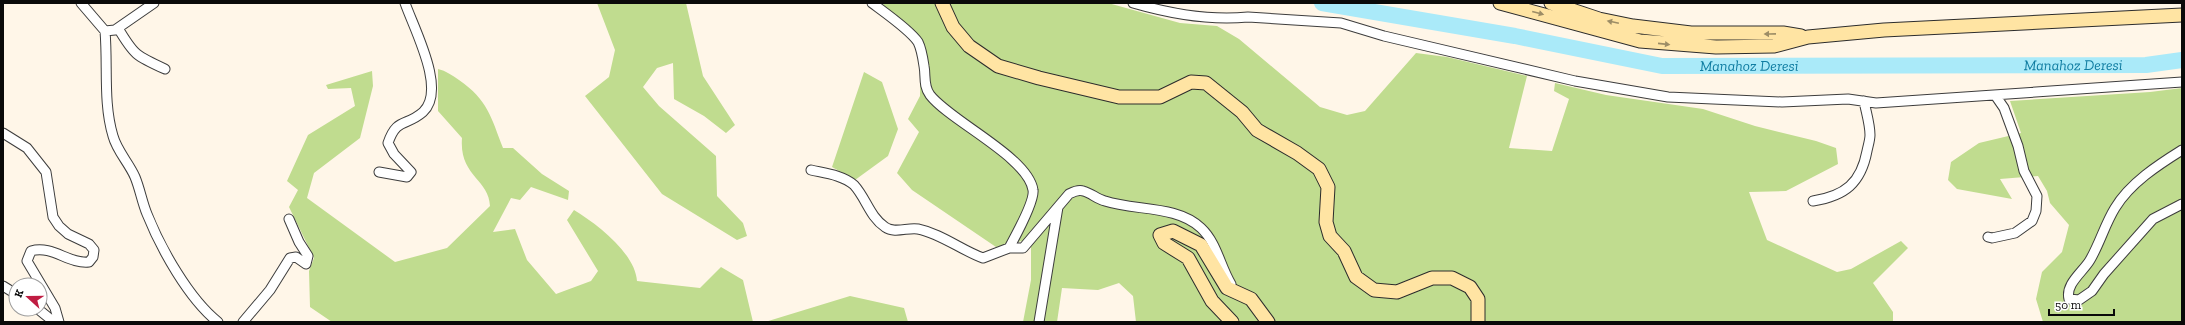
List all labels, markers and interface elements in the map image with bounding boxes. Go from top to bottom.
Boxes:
one-way arrow [1532,10,1544,16]
one-way arrow [1606,18,1619,24]
one-way arrow [1763,31,1776,37]
one-way arrow [1658,40,1670,47]
water label: Manahoz Deresi [2024,56,2123,74]
water label: Manahoz Deresi [1700,57,1799,75]
north arrow [8,277,48,317]
text: K [12,287,27,299]
scale bar [2049,291,2114,317]
text: 50 m [2055,298,2082,312]

